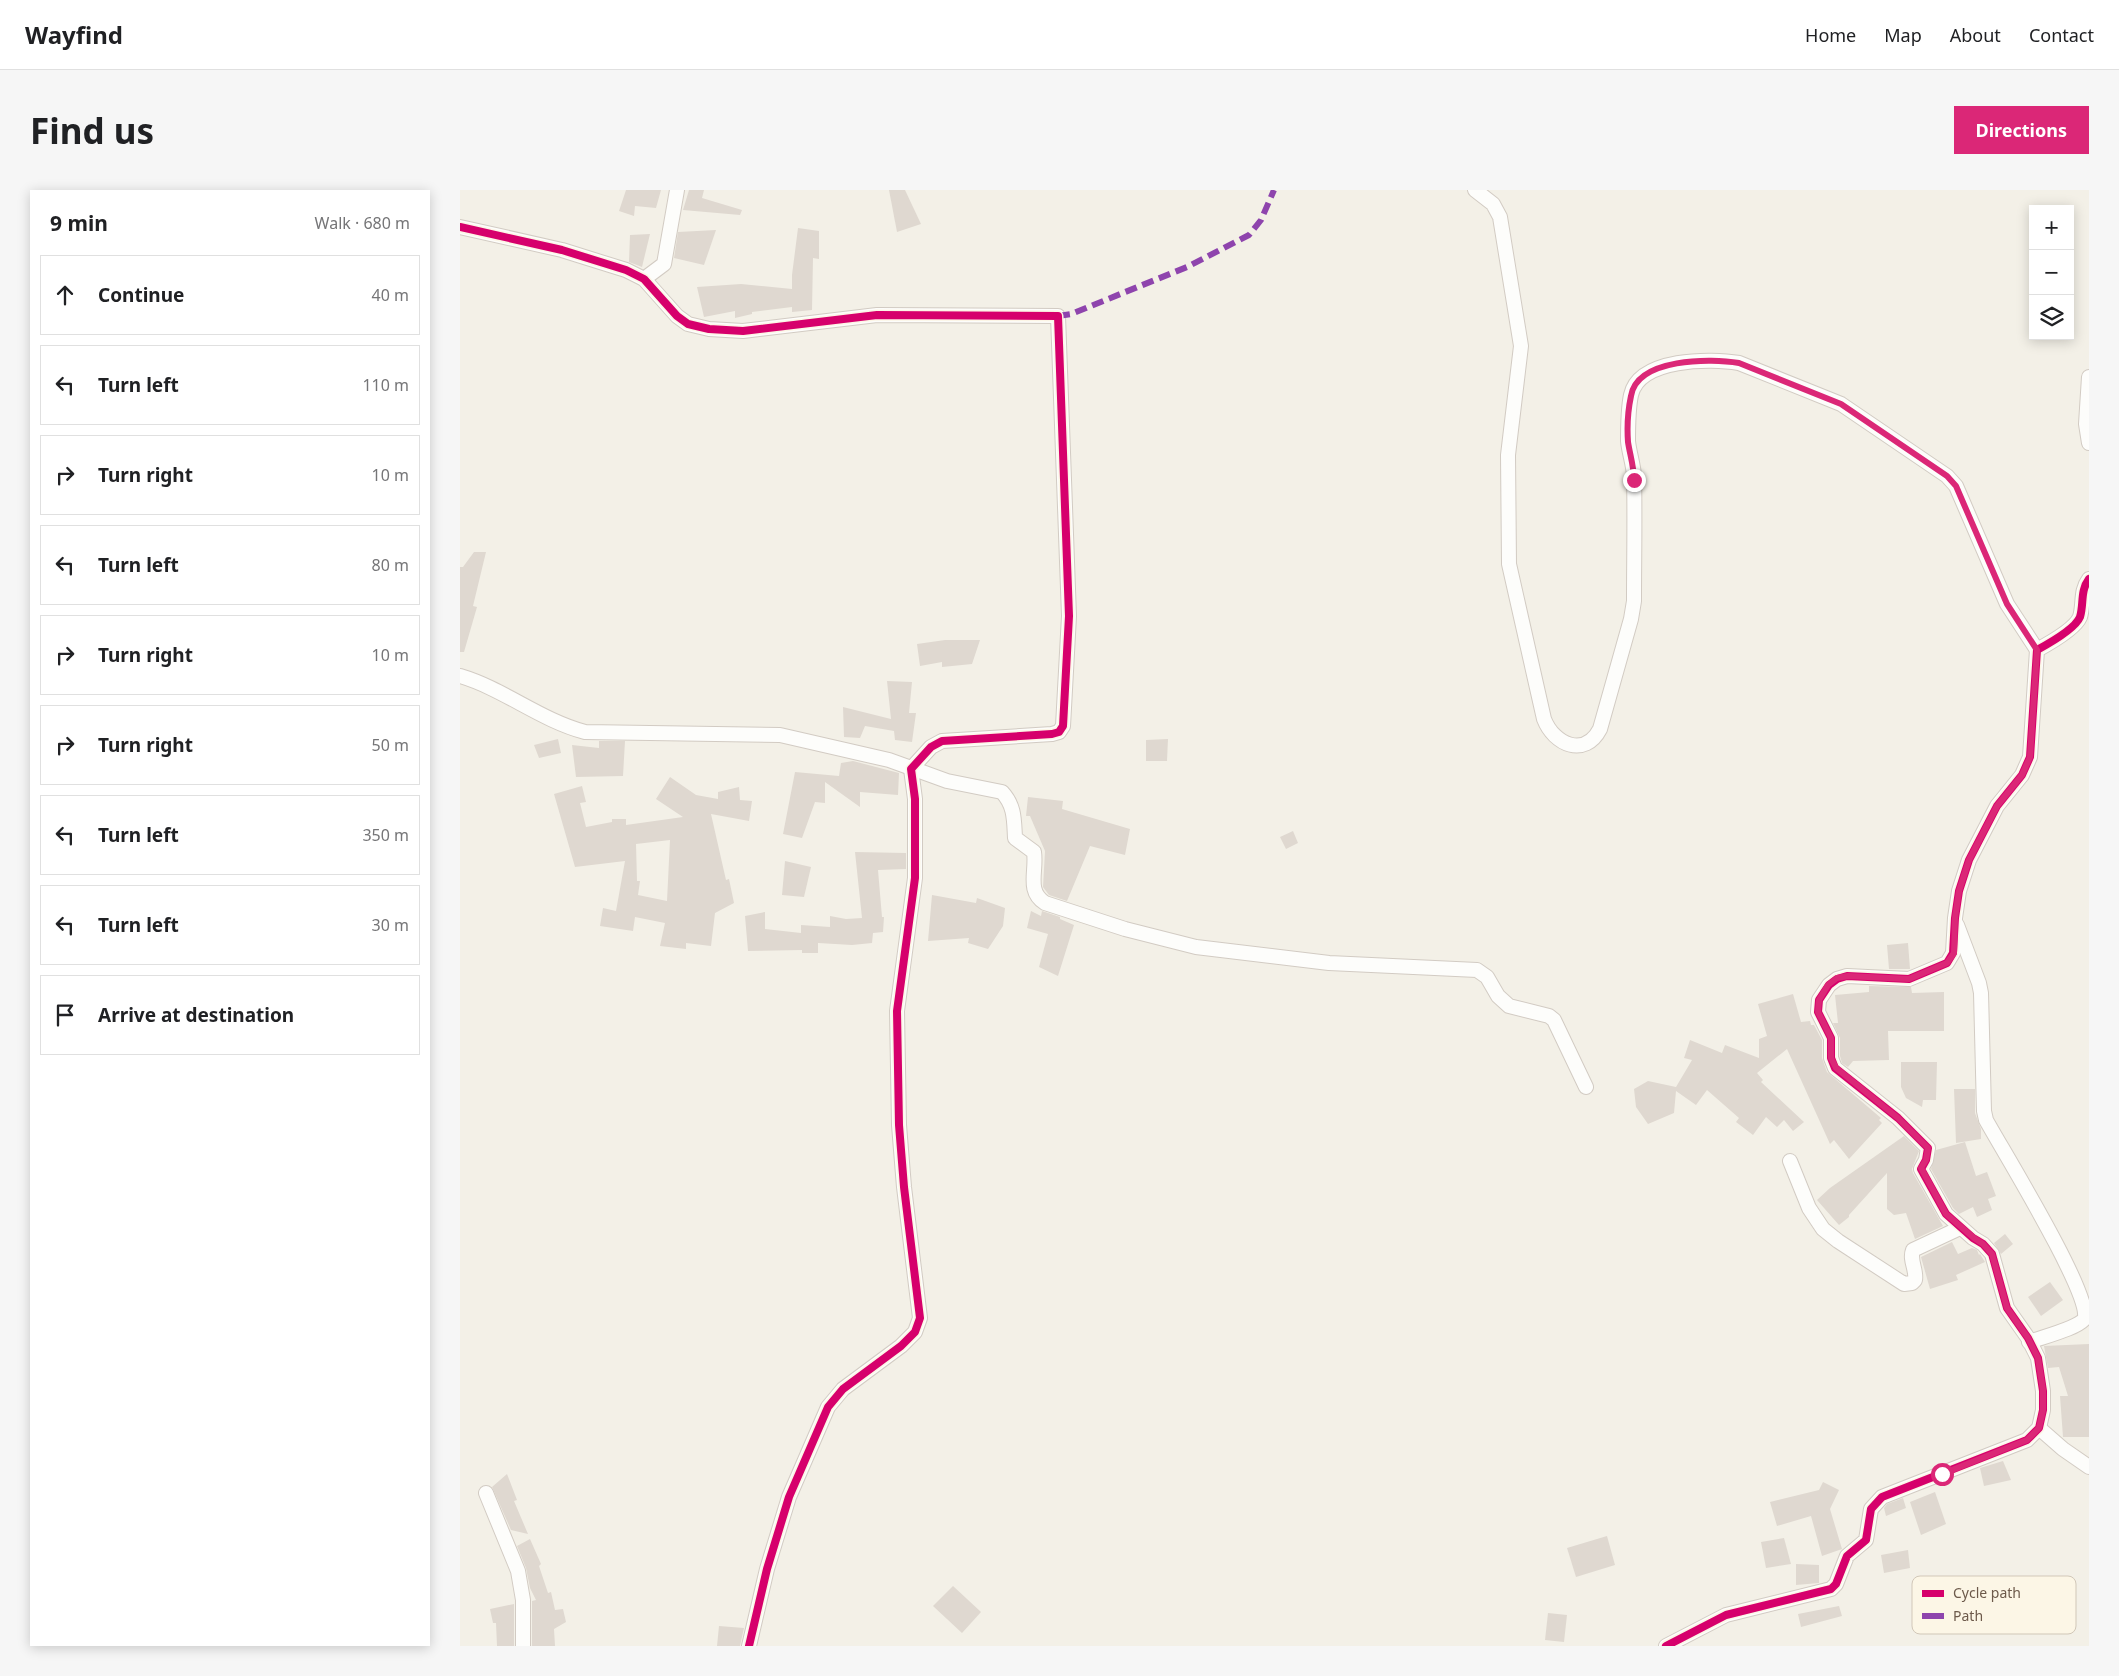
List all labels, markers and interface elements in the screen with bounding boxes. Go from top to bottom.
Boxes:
text: Wayfind [25,18,123,51]
text: Home [1805,23,1856,47]
text: Map [1884,23,1922,47]
text: About [1950,23,2001,47]
text: Contact [2029,23,2094,47]
button: Directions [1954,106,2089,154]
text: Find us [30,107,154,154]
map controls [2029,205,2074,340]
button: + [2029,205,2074,250]
text: 9 min [50,209,108,237]
text: Walk · 680 m [315,212,410,234]
button: − [2029,250,2074,295]
icon: ahead [51,281,79,309]
text: Continue [98,282,184,308]
text: 40 m [372,284,409,306]
button: layers [2029,295,2074,340]
icon: left [51,371,79,399]
text: Turn left [98,372,179,398]
text: 110 m [362,374,409,396]
icon: right [51,461,79,489]
text: Turn right [98,462,193,488]
text: 10 m [372,464,409,486]
route end [1623,469,1646,492]
icon: left [51,551,79,579]
text: Turn left [98,552,179,578]
text: 80 m [372,554,409,576]
icon: right [51,641,79,669]
text: Turn right [98,642,193,668]
text: 10 m [372,644,409,666]
icon: right [51,731,79,759]
text: Turn right [98,732,193,758]
text: 50 m [372,734,409,756]
icon: left [51,821,79,849]
text: Turn left [98,822,179,848]
text: 350 m [362,824,409,846]
icon: left [51,911,79,939]
text: Turn left [98,912,179,938]
text: 30 m [372,914,409,936]
icon: arrive [51,1001,79,1029]
text: Arrive at destination [98,1002,294,1028]
route start [1931,1463,1954,1486]
legend [1912,1576,2076,1634]
text: Cycle path [1953,1583,2021,1602]
text: Path [1953,1606,1983,1625]

